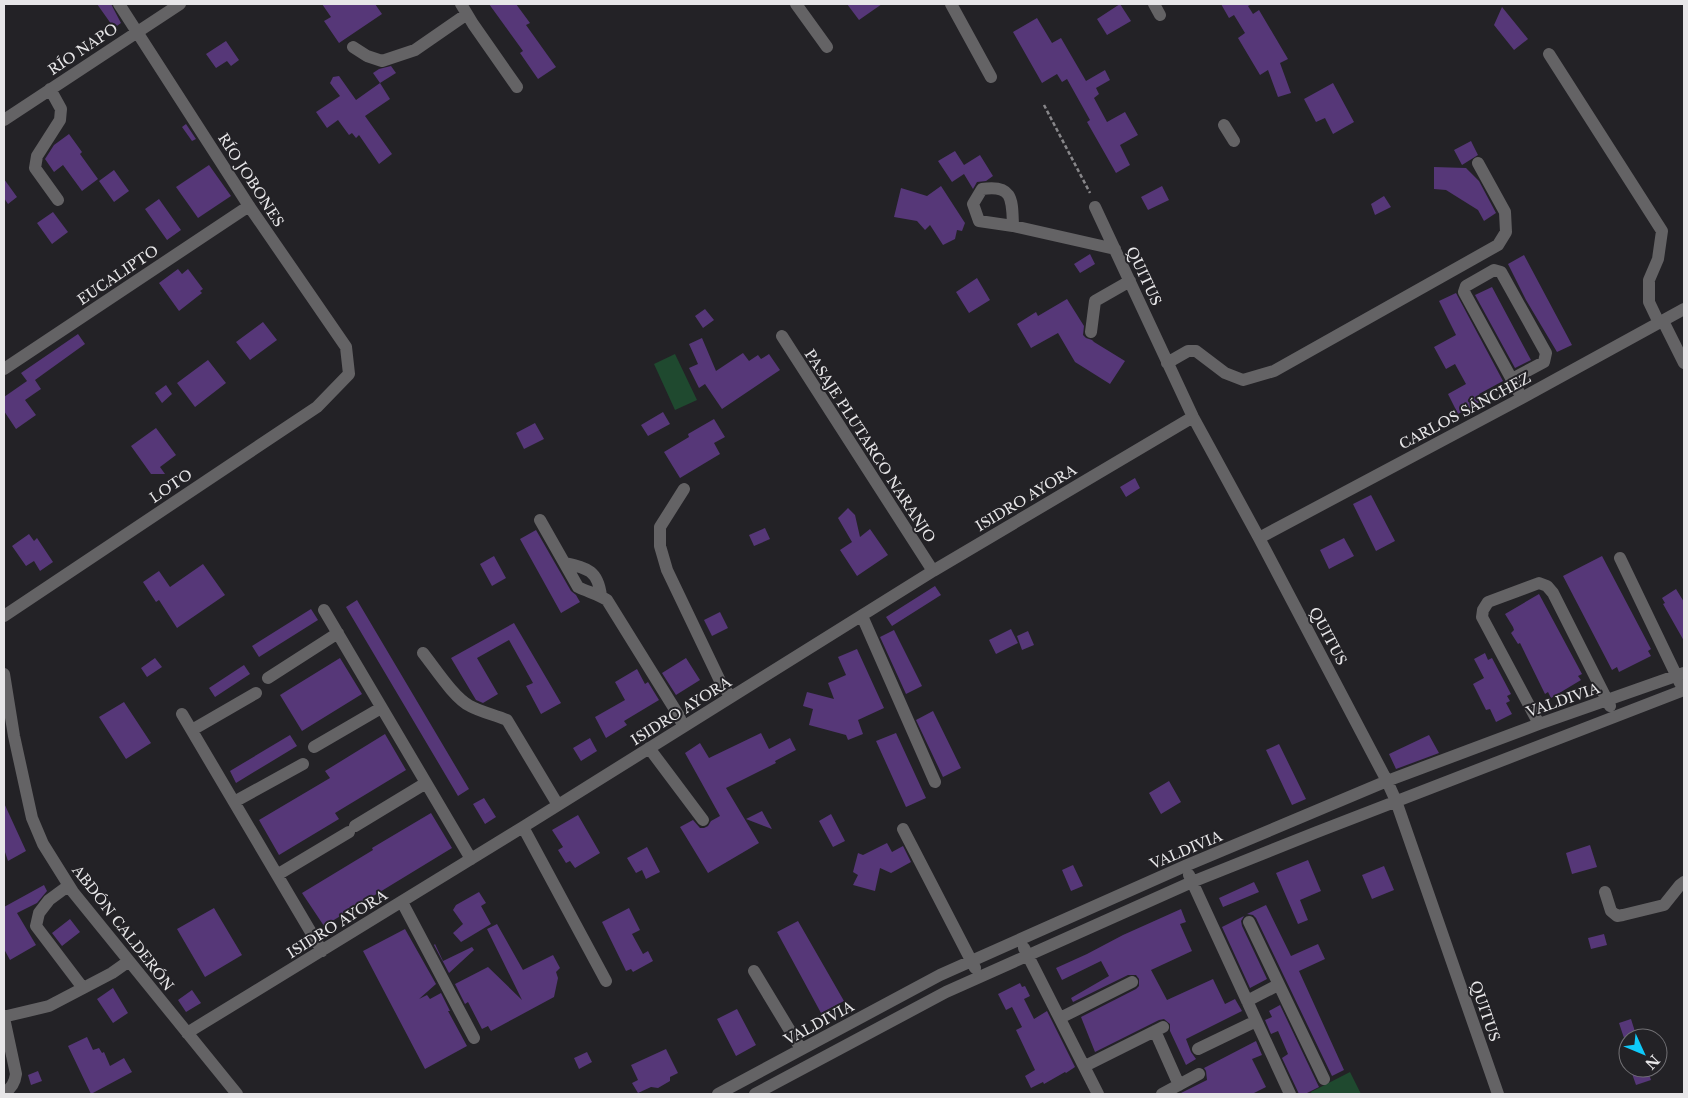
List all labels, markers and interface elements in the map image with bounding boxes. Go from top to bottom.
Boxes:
street label: RÍO NAPO [45,19,121,79]
street label: RÍO JOBONES [214,130,288,230]
street label: EUCALIPTO [74,241,162,309]
street label: QUITUS [1122,244,1166,308]
street label: PASAJE PLUTARCO NARANJO [801,346,939,546]
street label: CARLOS SÁNCHEZ [1396,369,1534,453]
street label: ISIDRO AYORA [972,461,1080,535]
street label: LOTO [146,465,196,507]
street label: QUITUS [1305,604,1351,668]
street label: ISIDRO AYORA [628,673,735,749]
street label: VALDIVIA [1523,679,1602,721]
street label: VALDIVIA [1146,827,1225,874]
street label: ABDÓN CALDERÓN [68,861,178,995]
street label: ISIDRO AYORA [284,886,391,962]
street label: QUITUS [1466,978,1504,1044]
street label: VALDIVIA [780,997,857,1049]
north arrow [1618,1028,1668,1078]
text: N [1641,1051,1663,1073]

